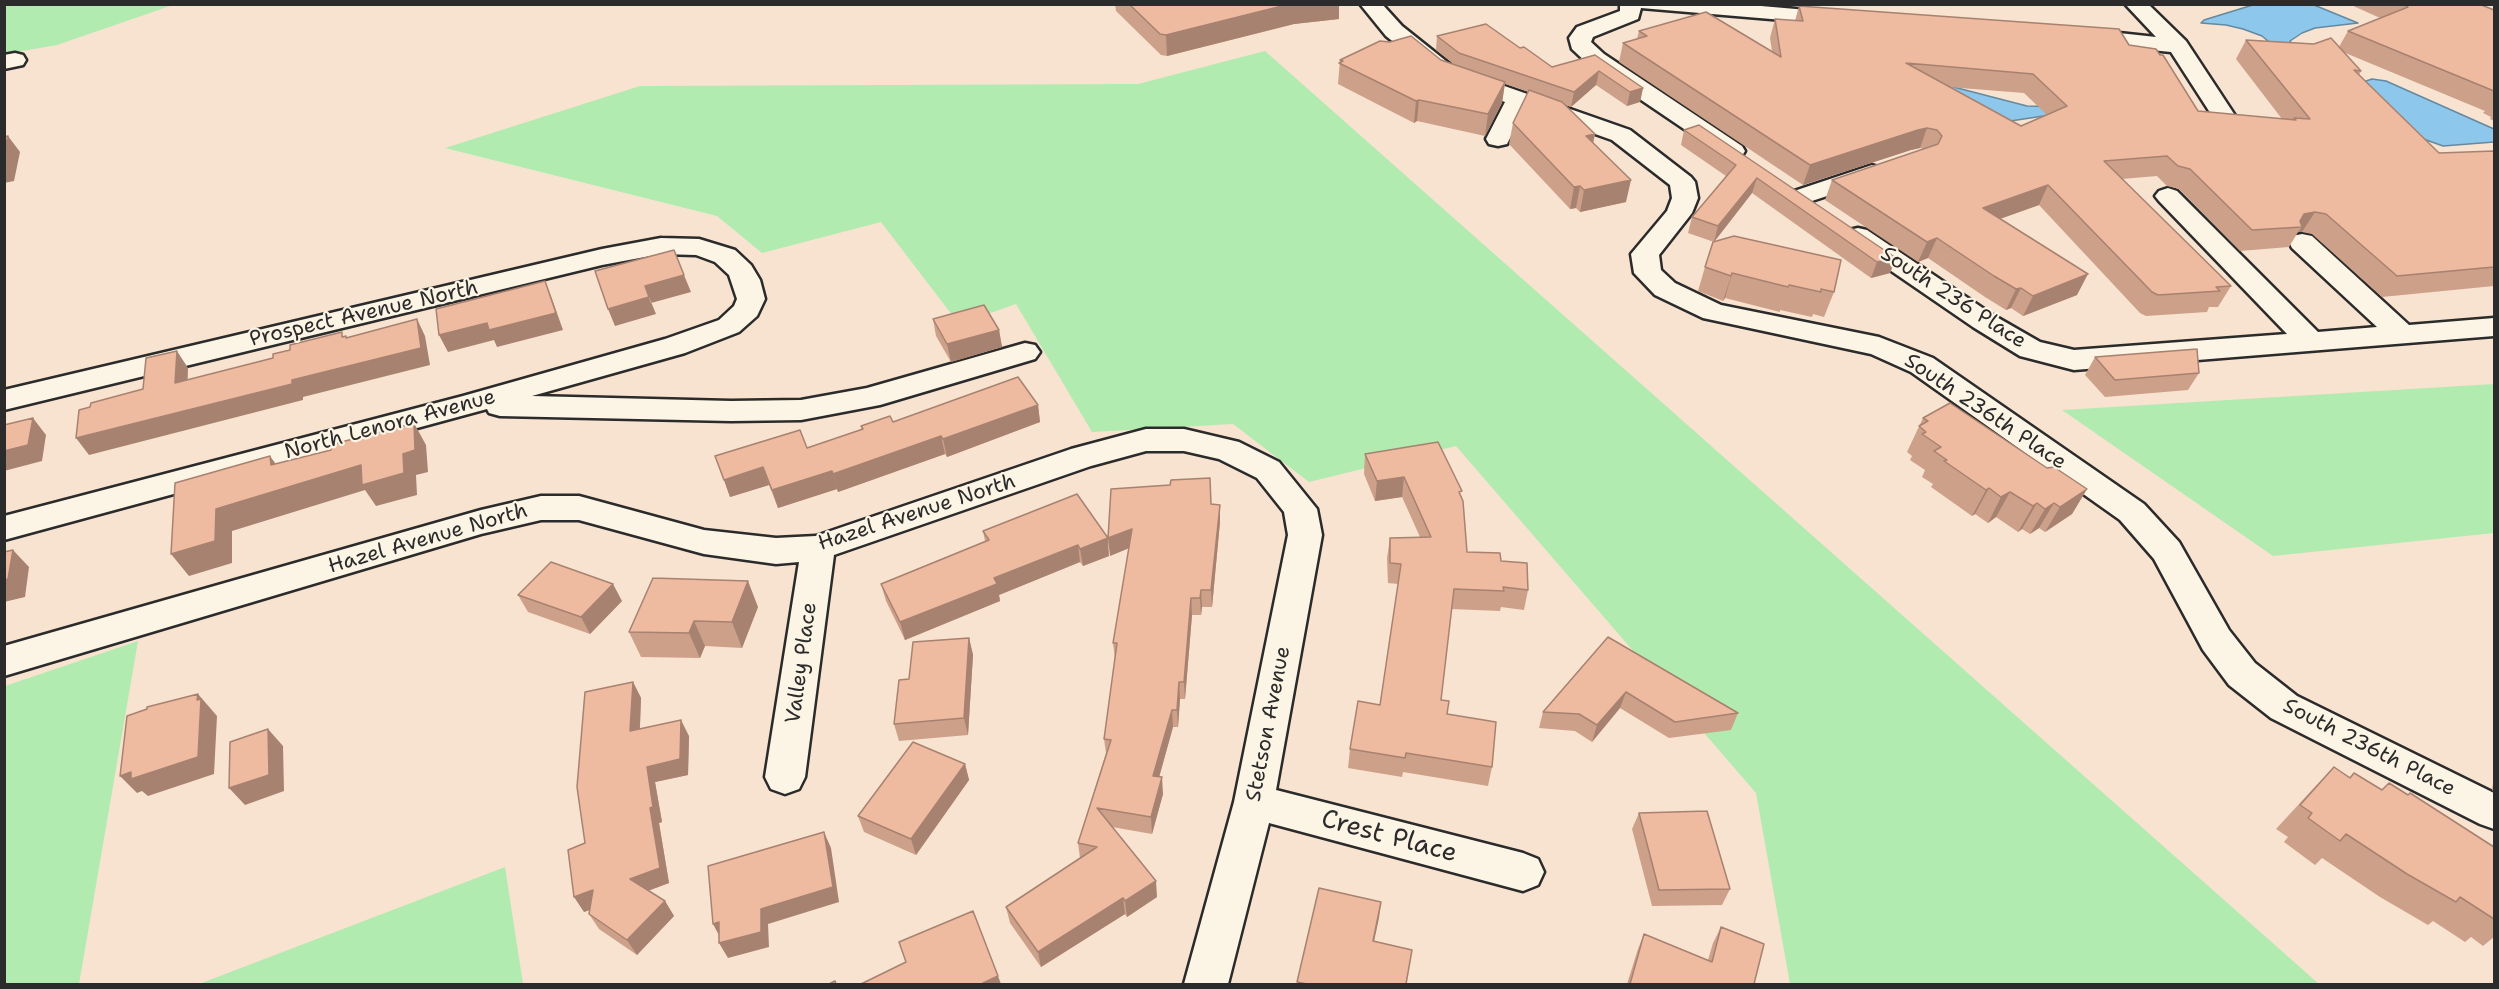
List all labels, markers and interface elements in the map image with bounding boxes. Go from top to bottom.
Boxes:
street label: South 236 Place [1876,242,2030,354]
street label: Prospect Avenue North [247,275,481,353]
street label: South 236th Place [1899,348,2071,476]
street label: North Lenora Avenue [282,385,498,465]
street label: Hazel Avenue North [815,469,1019,557]
street label: Hazel Avenue North [326,498,530,580]
street label: Valley Place [781,601,823,725]
street label: Stetson Avenue [1242,644,1296,804]
street label: South 236th Place [2279,694,2459,802]
street label: Crest Place [1318,804,1460,870]

